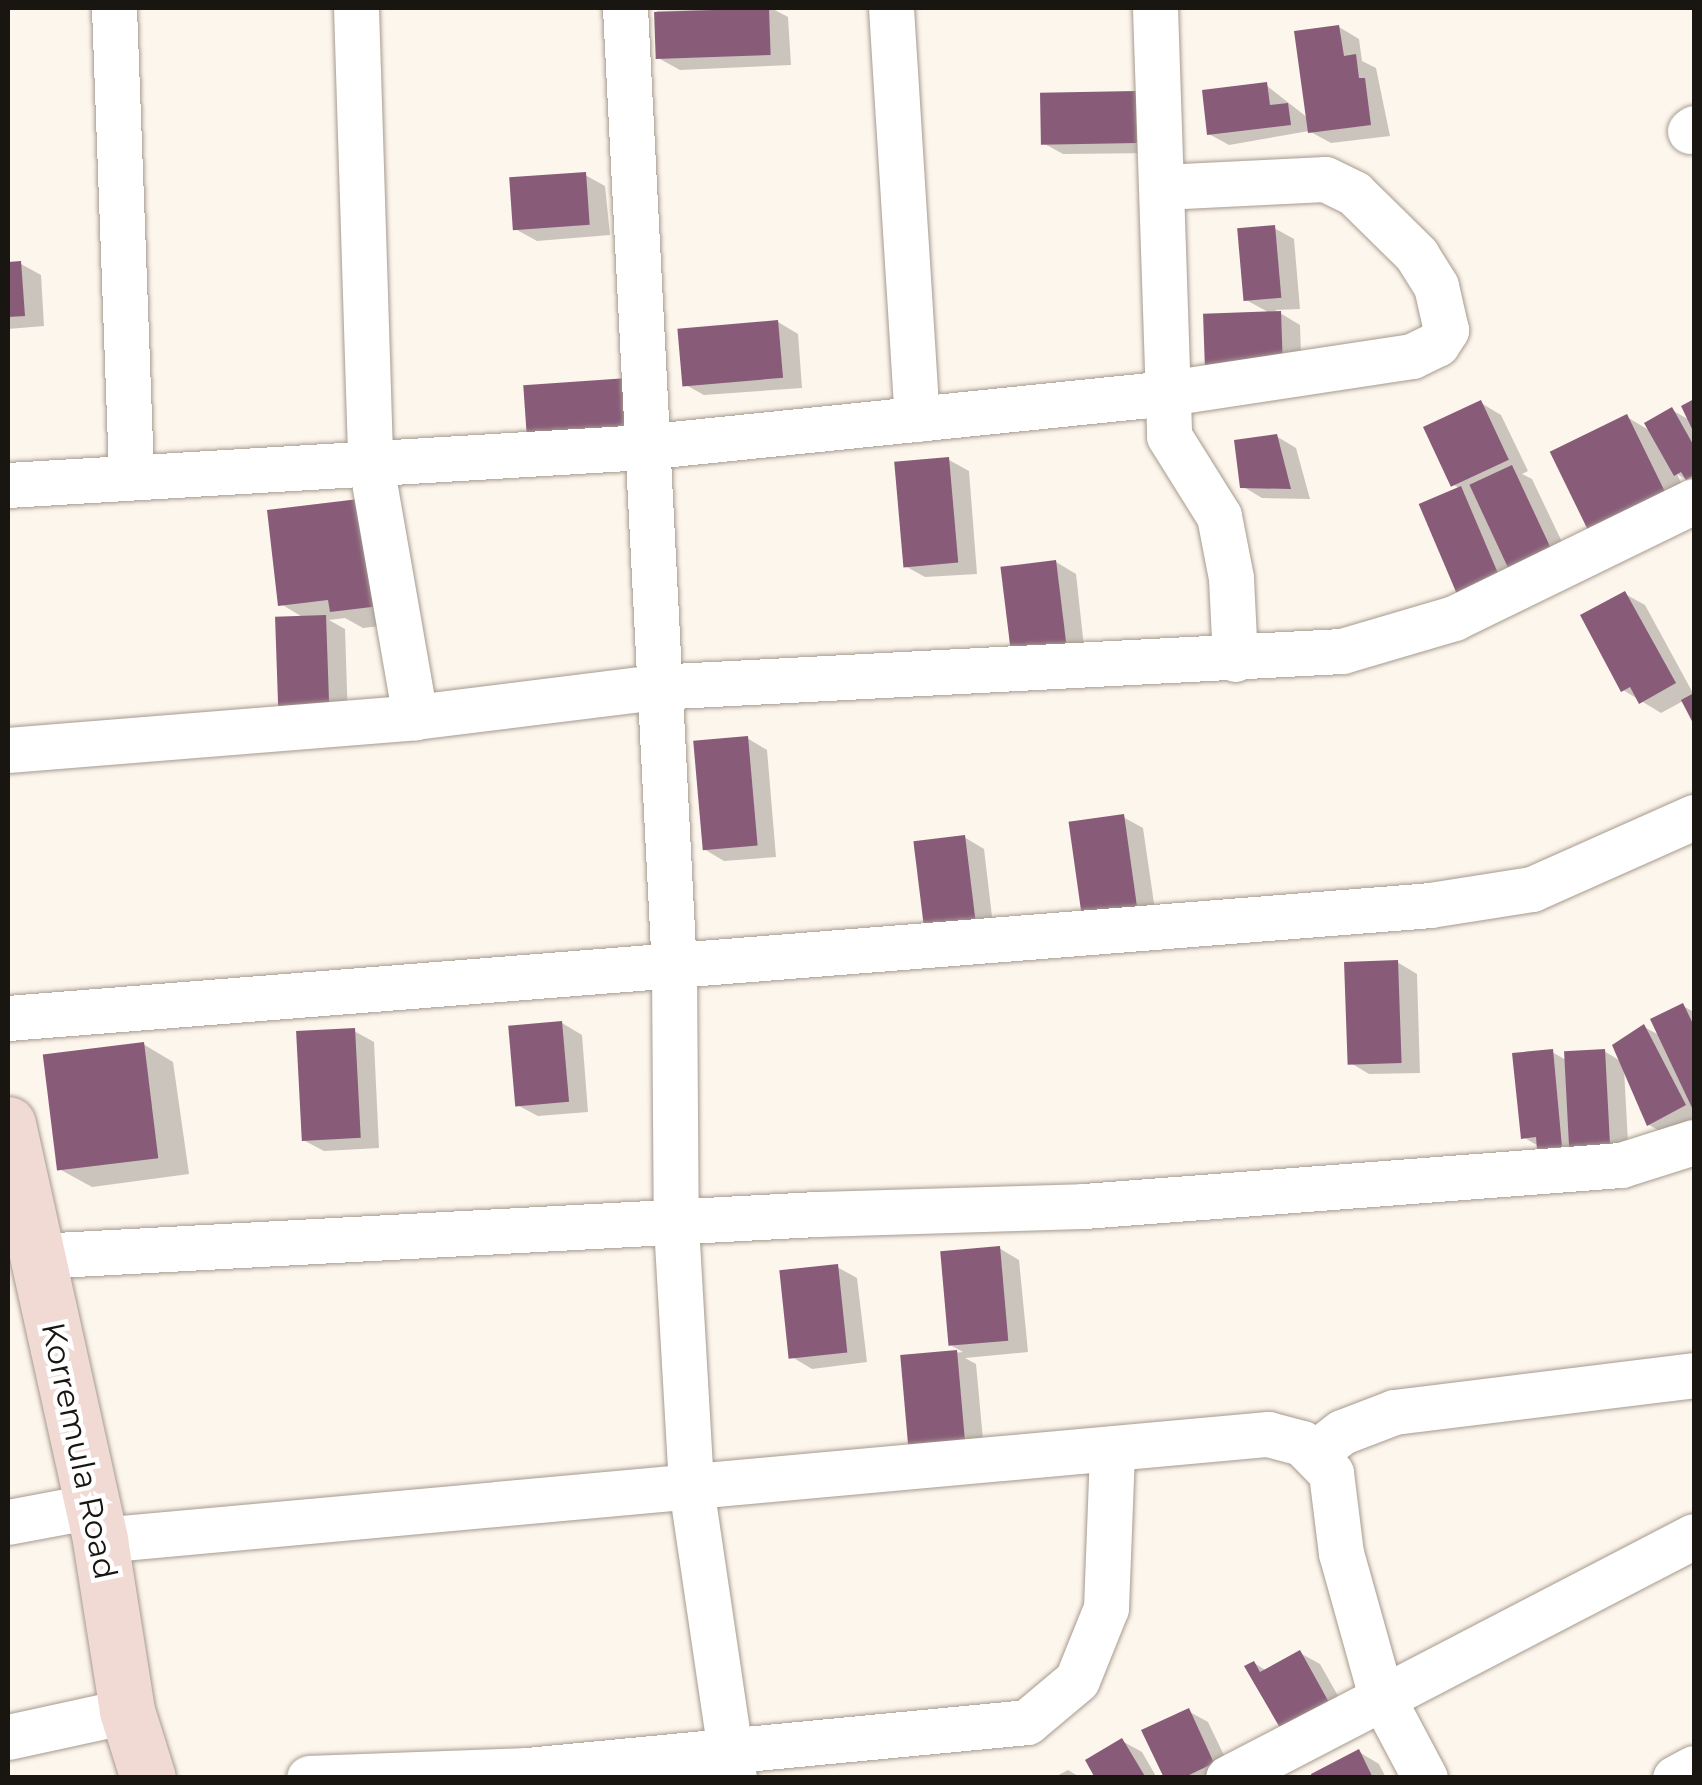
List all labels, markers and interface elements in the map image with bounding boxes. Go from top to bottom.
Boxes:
street label: Korremula Road [33,1319,125,1583]

